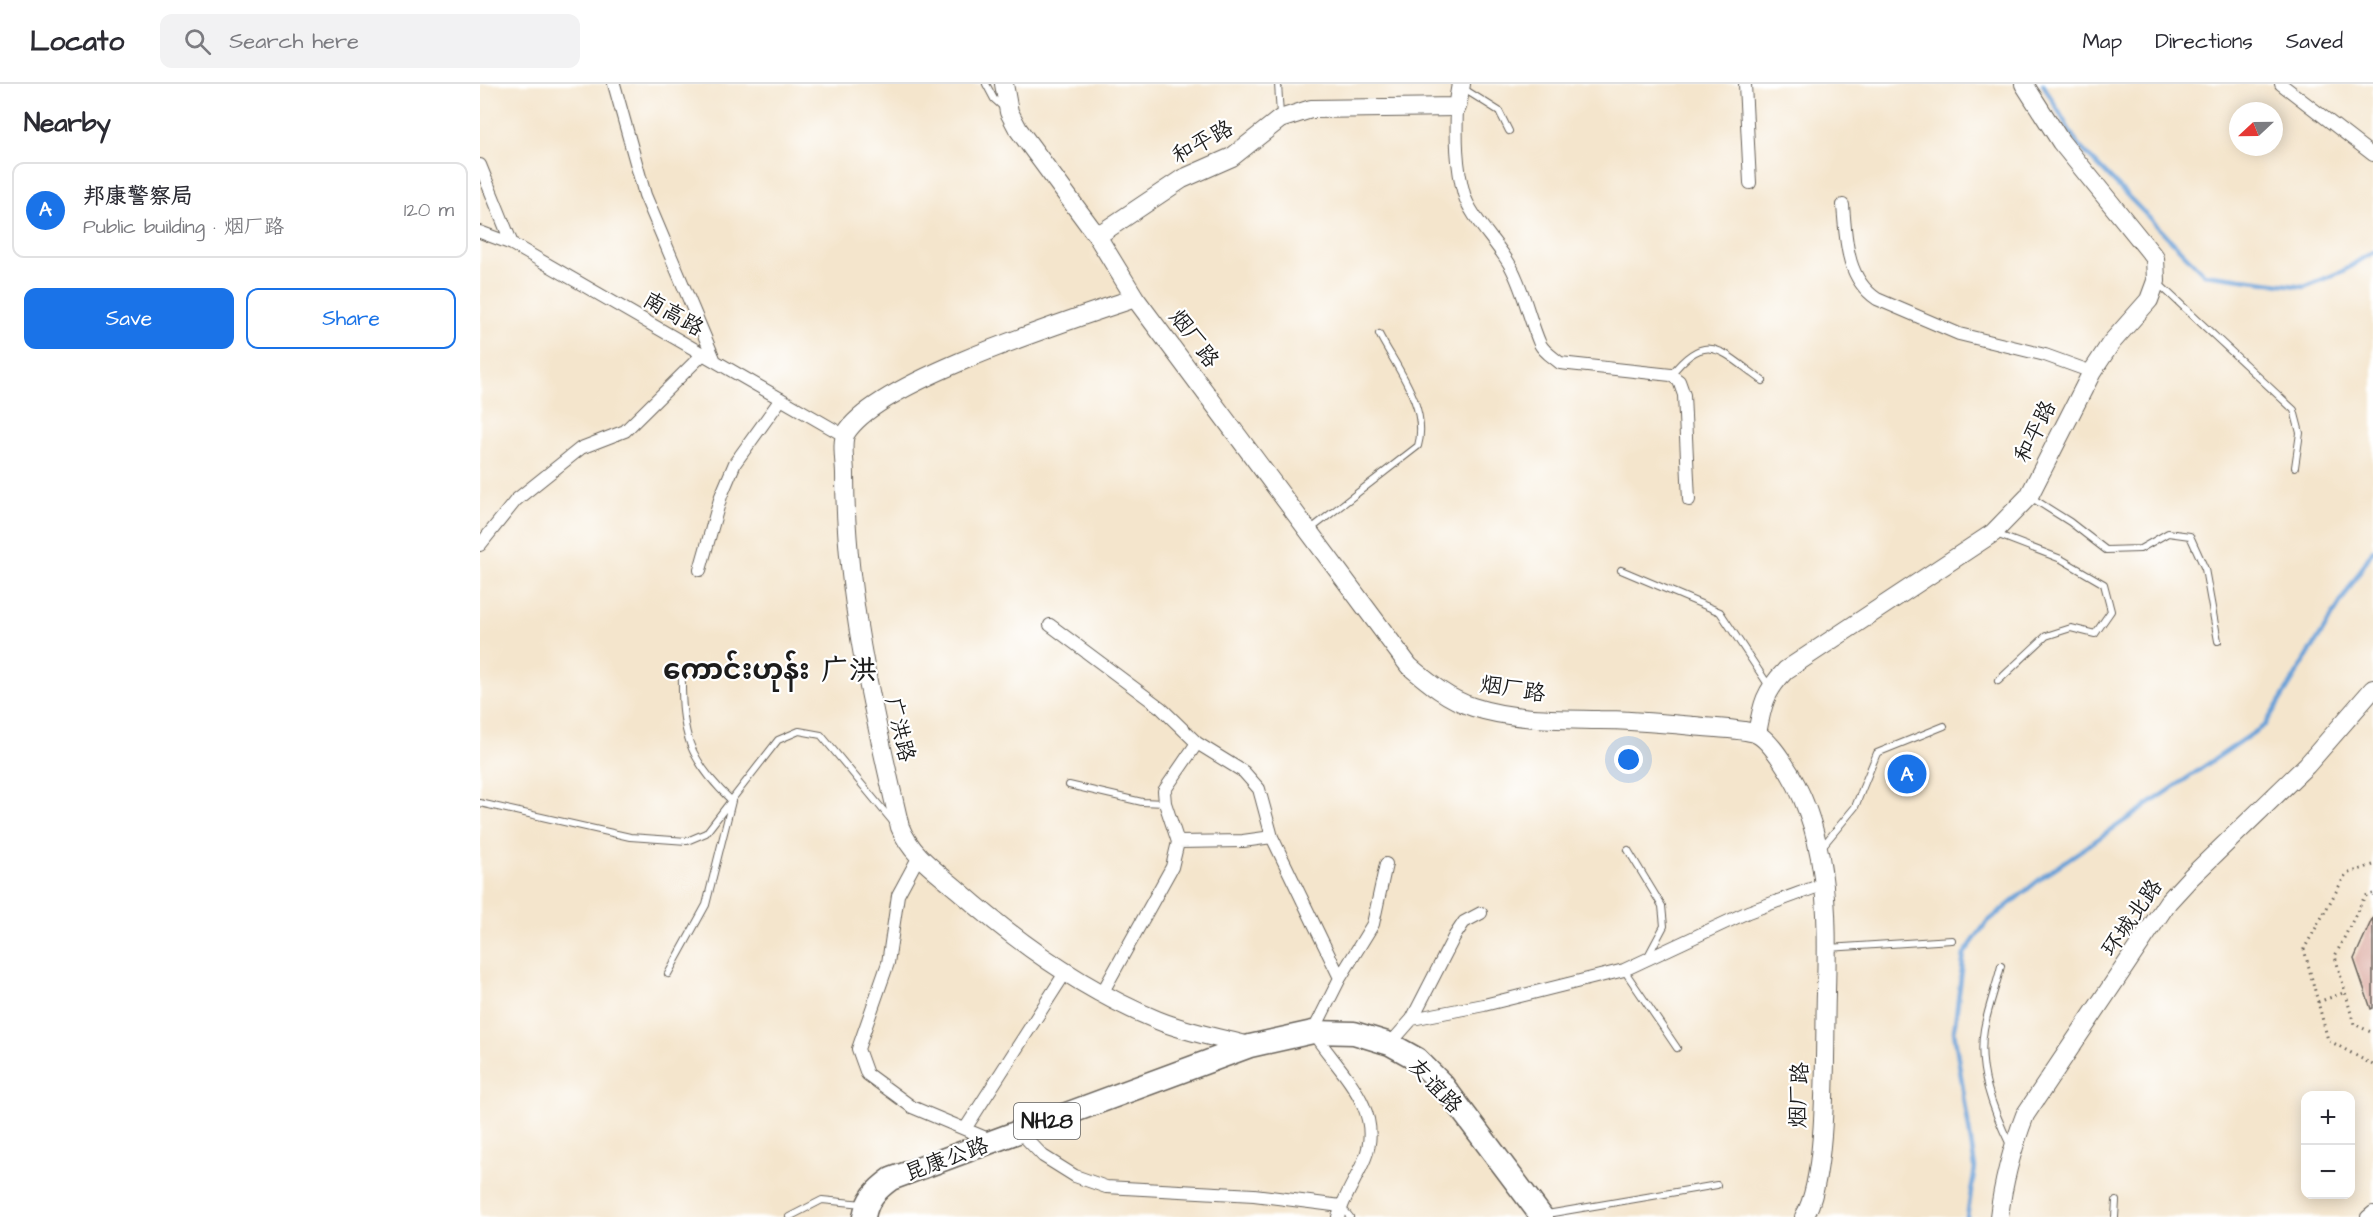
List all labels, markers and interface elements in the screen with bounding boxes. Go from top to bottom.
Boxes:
search box [160,14,580,68]
text: Locato [30,22,124,61]
icon: search [181,25,214,58]
text: Search here [229,26,359,57]
text: Map [2082,27,2122,56]
text: Directions [2155,27,2253,56]
text: Saved [2286,27,2343,56]
north arrow [2229,102,2283,156]
text: Nearby [24,105,111,141]
street label: 和平路 [1166,113,1239,172]
text: 邦康警察局 [83,181,193,212]
text: A [39,196,52,224]
text: 120 m [404,196,454,224]
text: Public building · 烟厂路 [83,213,284,241]
street label: 南高路 [637,284,710,344]
button: Save [24,288,234,349]
button: Share [246,288,456,349]
street label: 烟厂路 [1162,303,1226,375]
street label: 和平路 [2007,395,2064,468]
district label: ကောင်းဟုန်း 广洪 [663,650,877,692]
street label: 烟厂路 [1478,669,1548,710]
street label: 广洪路 [877,694,922,765]
your location [1614,745,1643,774]
pin: A [1888,752,1926,796]
street label: 环城北路 [2094,873,2170,963]
street label: 友谊路 [1401,1052,1469,1121]
street label: 烟厂路 [1783,1062,1816,1129]
map controls [2301,1091,2355,1199]
button: + [2301,1091,2355,1145]
road number: NH28 [1014,1103,1080,1139]
street label: 昆康公路 [900,1130,993,1189]
button: − [2301,1145,2355,1199]

